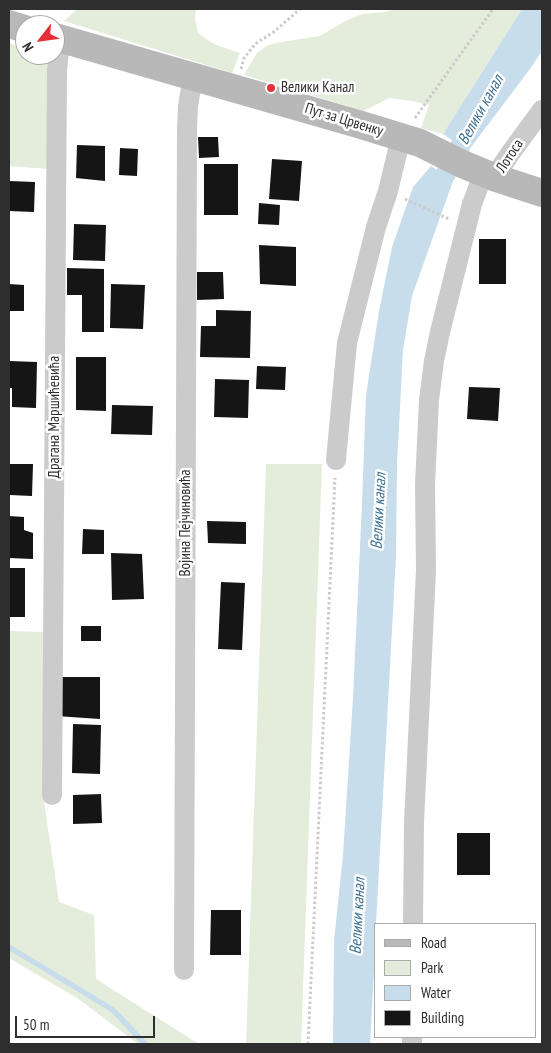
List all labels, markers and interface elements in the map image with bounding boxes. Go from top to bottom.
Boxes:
north arrow [15,15,65,65]
text: N [18,39,38,55]
water label: Велики канал [454,72,508,148]
place label: Велики Канал [281,79,354,97]
marker: Велики Канал [265,82,277,94]
street label: Пут за Црвенку [303,100,385,140]
street label: Лотоса [493,136,527,176]
street label: Драгана Маршићевића [46,356,64,478]
street label: Војина Пејчиновића [177,469,195,577]
water label: Велики канал [367,472,391,550]
water label: Велики канал [346,877,370,955]
legend [374,923,536,1038]
text: Road [421,933,447,952]
text: Park [421,958,443,977]
text: Water [421,983,451,1002]
scale bar [18,1006,158,1038]
text: Building [421,1008,464,1027]
text: 50 m [23,1015,49,1034]

